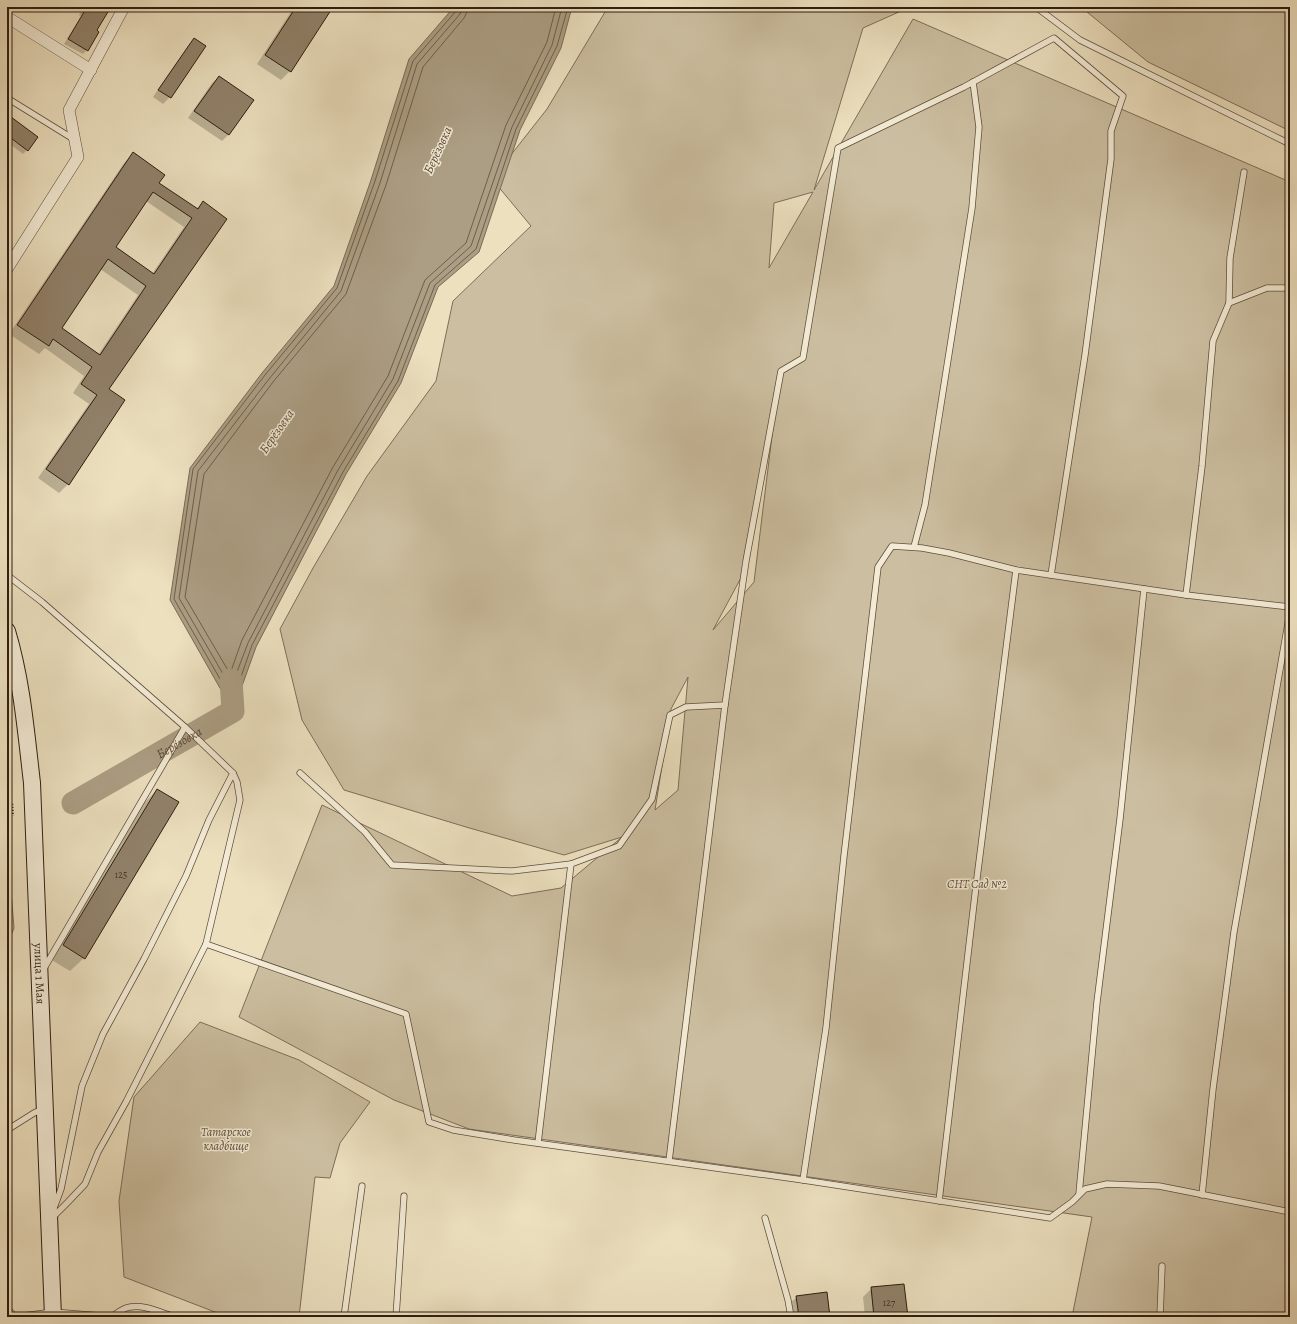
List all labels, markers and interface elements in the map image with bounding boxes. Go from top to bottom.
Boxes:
water label: Берёзовка [419,124,456,177]
water label: Берёзовка [255,406,298,457]
water label: Берёзовка [153,723,205,763]
house number: 125 [115,868,127,881]
park label: СНТ Сад №2 [947,876,1007,892]
street label: улица 1 Мая [30,942,49,1005]
park label: Татарское кладбище [201,1124,252,1154]
house number: 127 [883,1296,896,1309]

